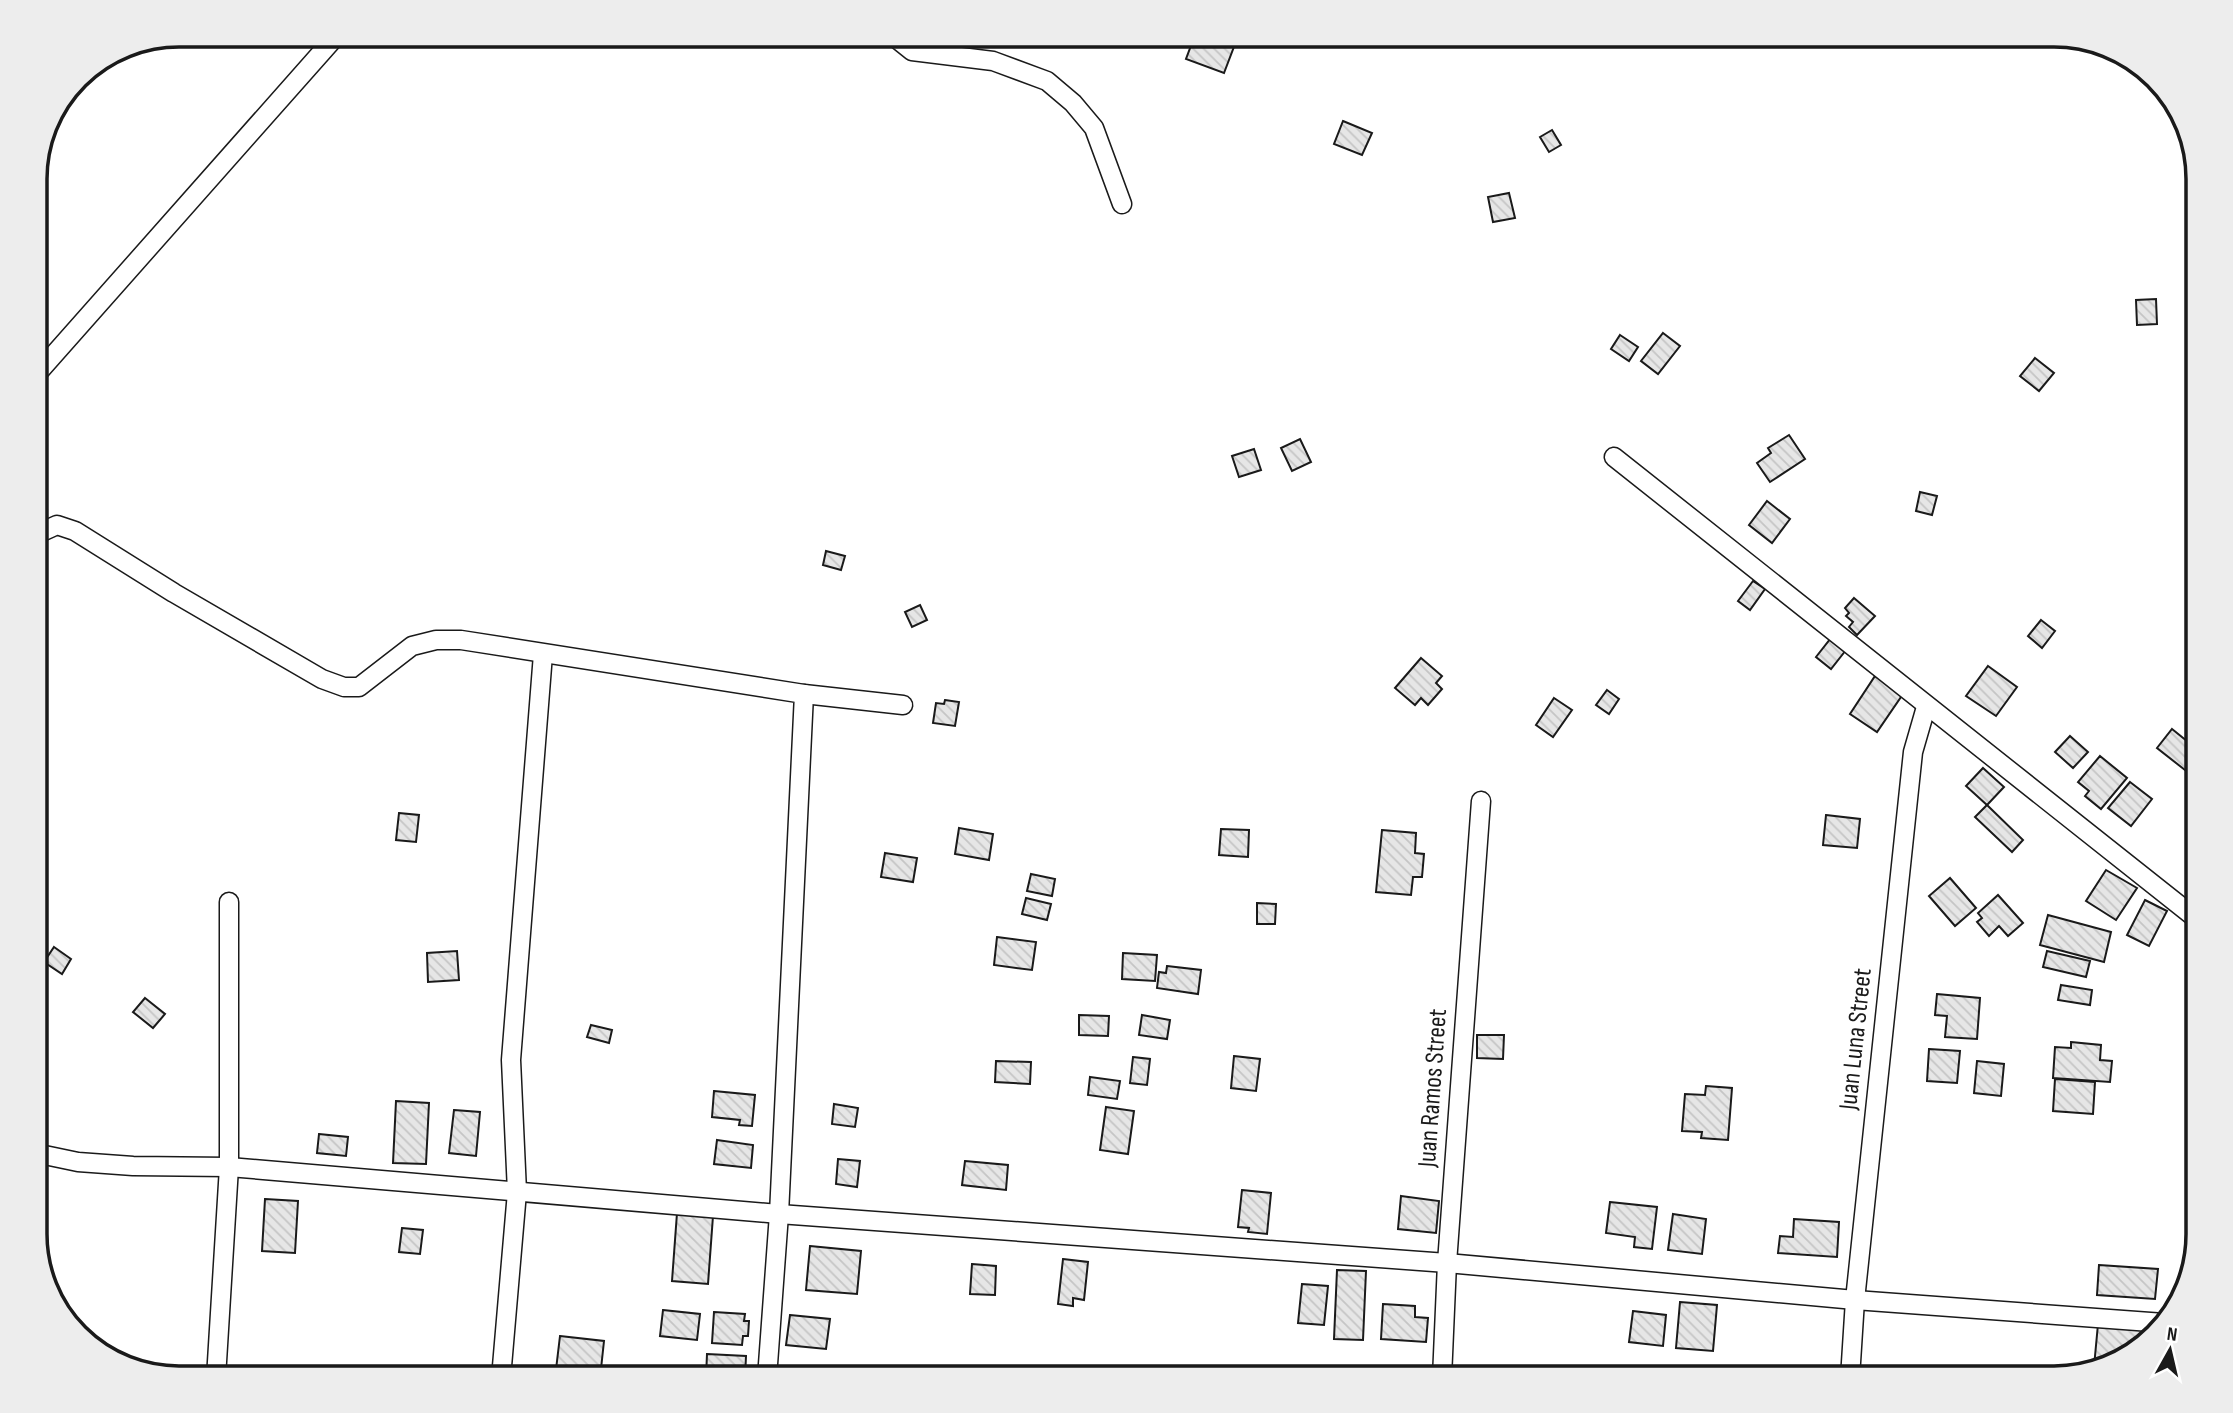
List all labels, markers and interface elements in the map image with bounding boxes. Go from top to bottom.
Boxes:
street label: Juan Luna Street [1833,967,1879,1112]
street label: Juan Ramos Street [1412,1008,1454,1169]
north arrow [2135,1315,2205,1385]
text: N [2166,1323,2179,1347]

